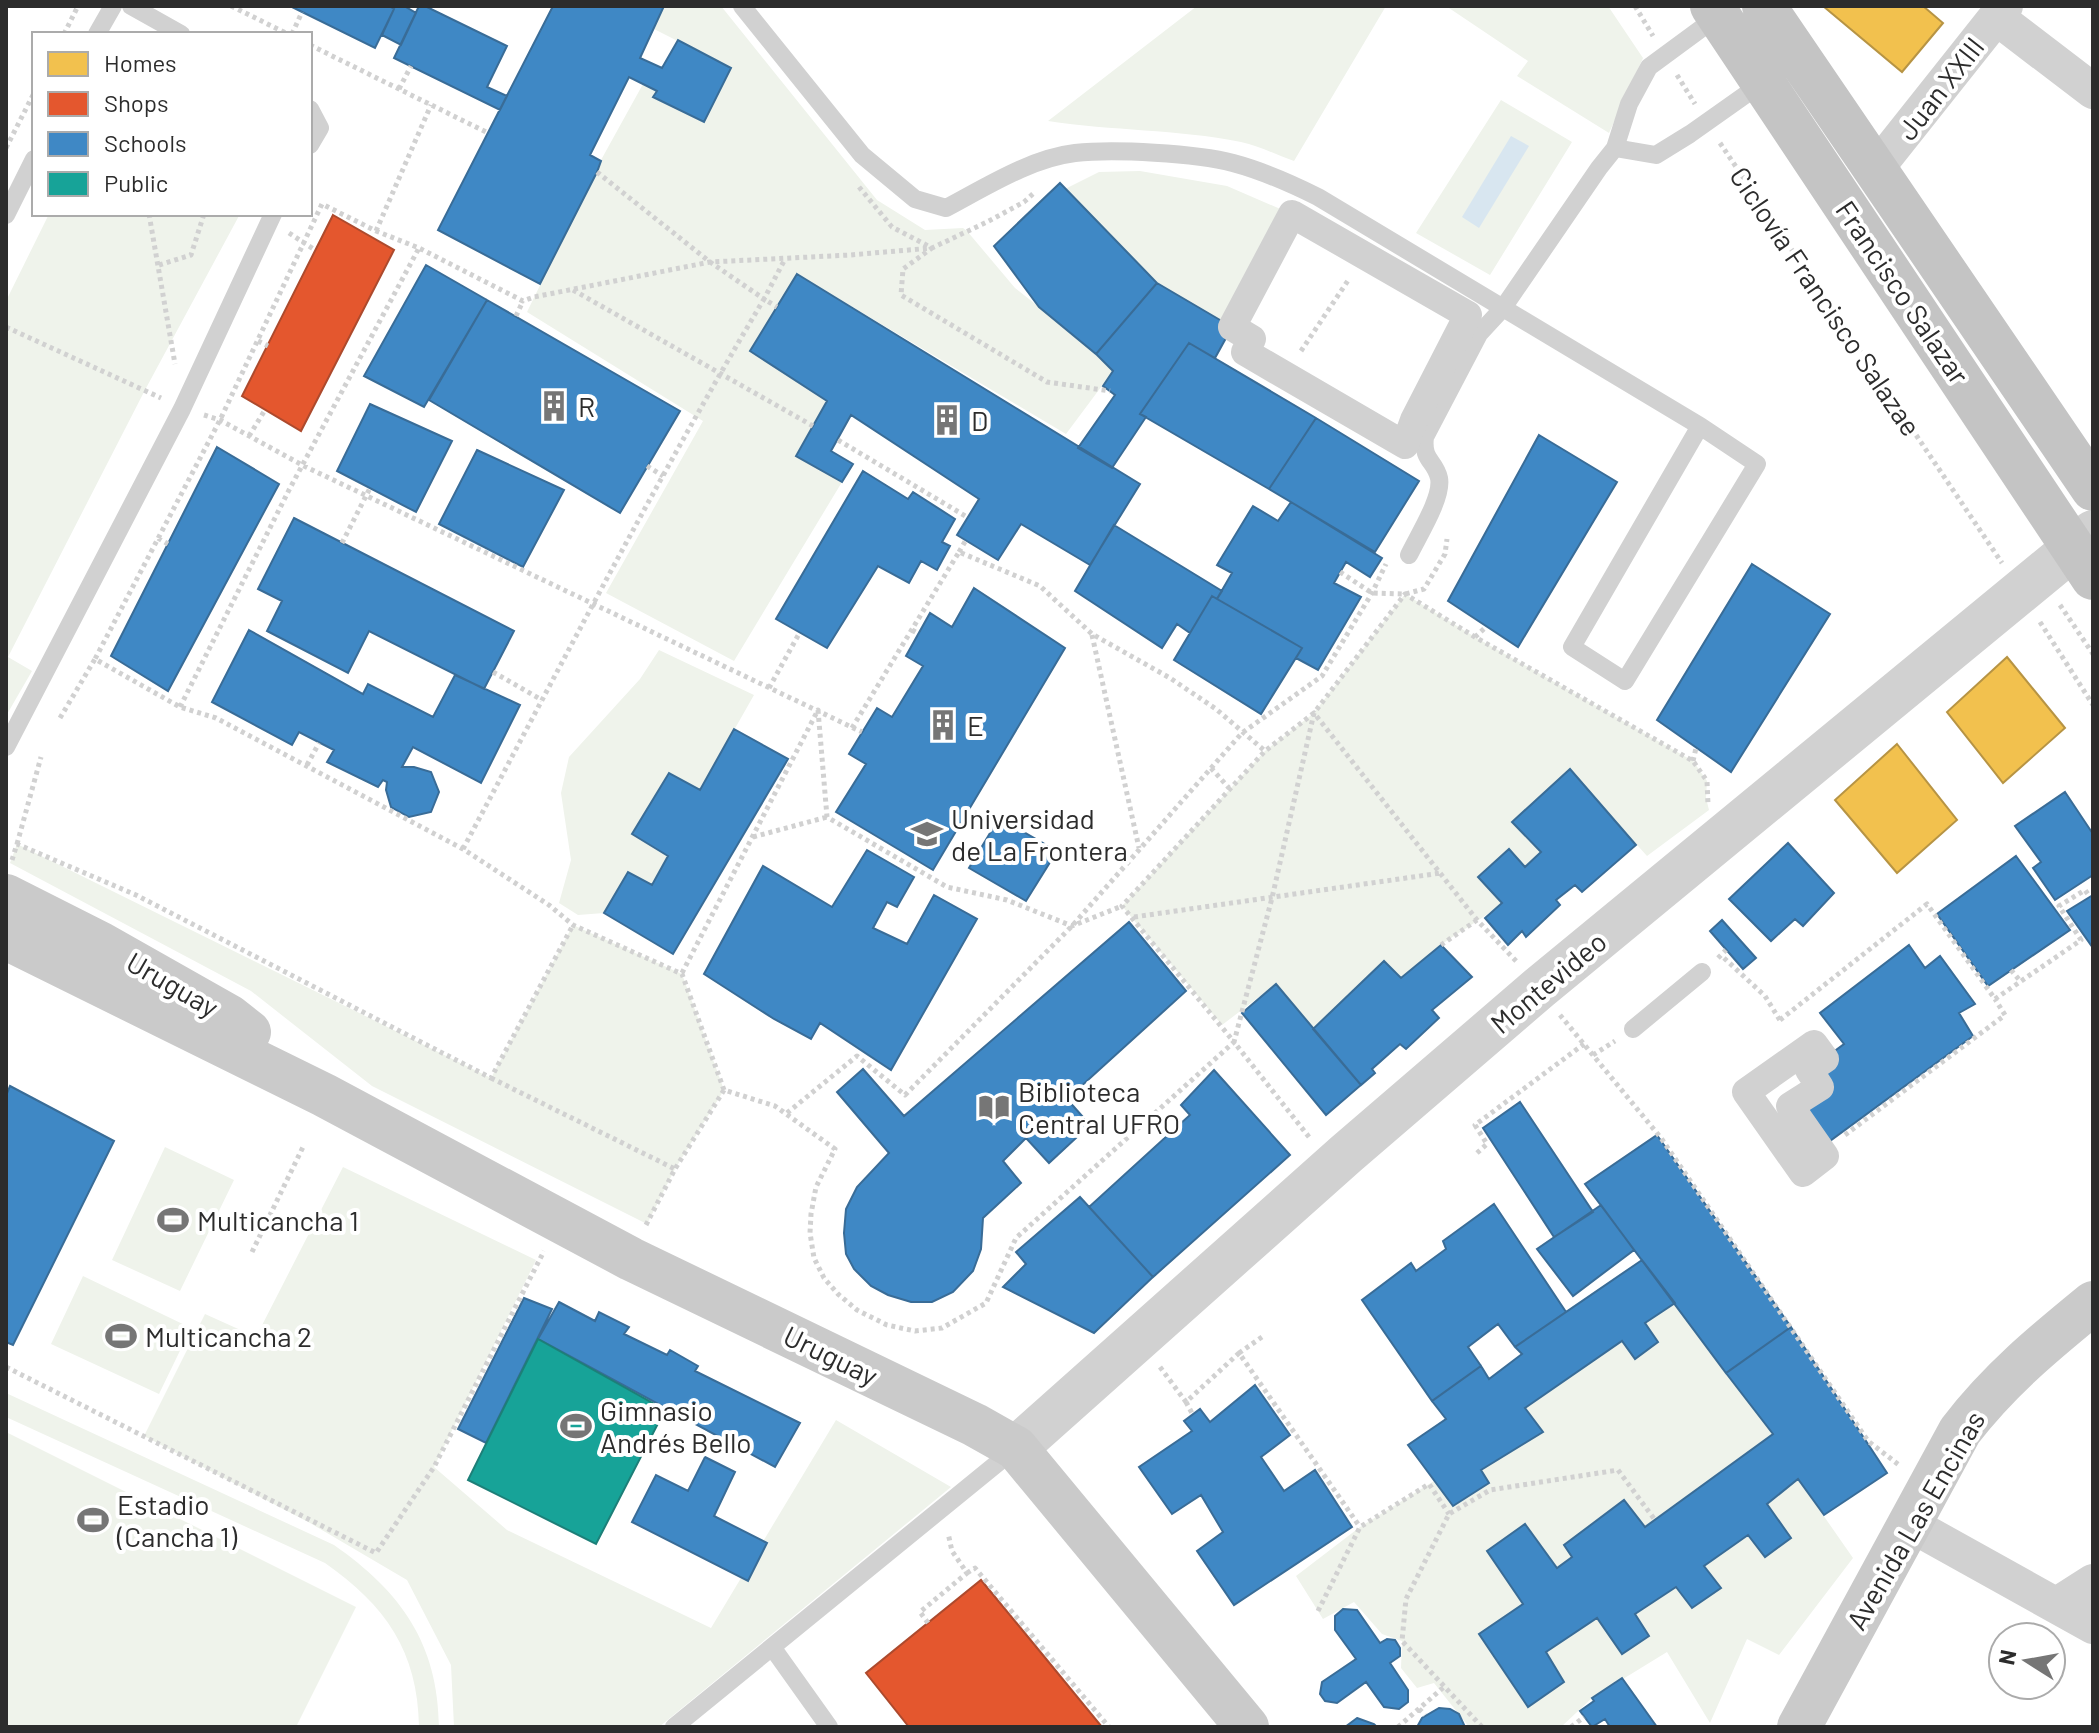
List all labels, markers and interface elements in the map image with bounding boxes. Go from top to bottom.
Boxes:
street label: Juan XXIII [1889,30,1991,146]
legend [32,32,312,216]
text: Homes [104,48,177,77]
text: Shops [104,88,169,117]
text: Schools [104,128,187,157]
street label: Ciclovía Francisco Salazae [1723,160,1929,442]
text: Public [104,168,168,197]
street label: Francisco Salazar [1829,194,1977,390]
building icon: R [537,389,571,423]
place label: R [578,389,595,423]
building icon: D [930,403,964,437]
place label: D [971,403,988,437]
building icon: E [926,708,960,742]
place label: E [967,708,984,742]
place label: Universidad de La Frontera [951,801,1128,867]
school or university icon: Universidad de La Frontera [910,817,944,851]
street label: Montevideo [1483,924,1613,1040]
street label: Uruguay [121,944,225,1024]
place label: Biblioteca Central UFRO [1018,1074,1180,1140]
library icon: Biblioteca Central UFRO [977,1090,1011,1124]
sports icon: Multicancha 1 [156,1203,190,1237]
place label: Multicancha 1 [197,1203,359,1237]
street label: Uruguay [778,1318,884,1392]
sports icon: Multicancha 2 [104,1319,138,1353]
place label: Multicancha 2 [145,1319,312,1353]
place label: Gimnasio Andrés Bello [600,1393,752,1459]
street label: Avenida Las Encinas [1839,1405,1991,1635]
sports icon: Gimnasio Andrés Bello [559,1409,593,1443]
place label: Estadio (Cancha 1) [116,1487,238,1553]
sports icon: Estadio (Cancha 1) [76,1503,110,1537]
north arrow [1987,1621,2067,1701]
text: N [1992,1647,2021,1667]

